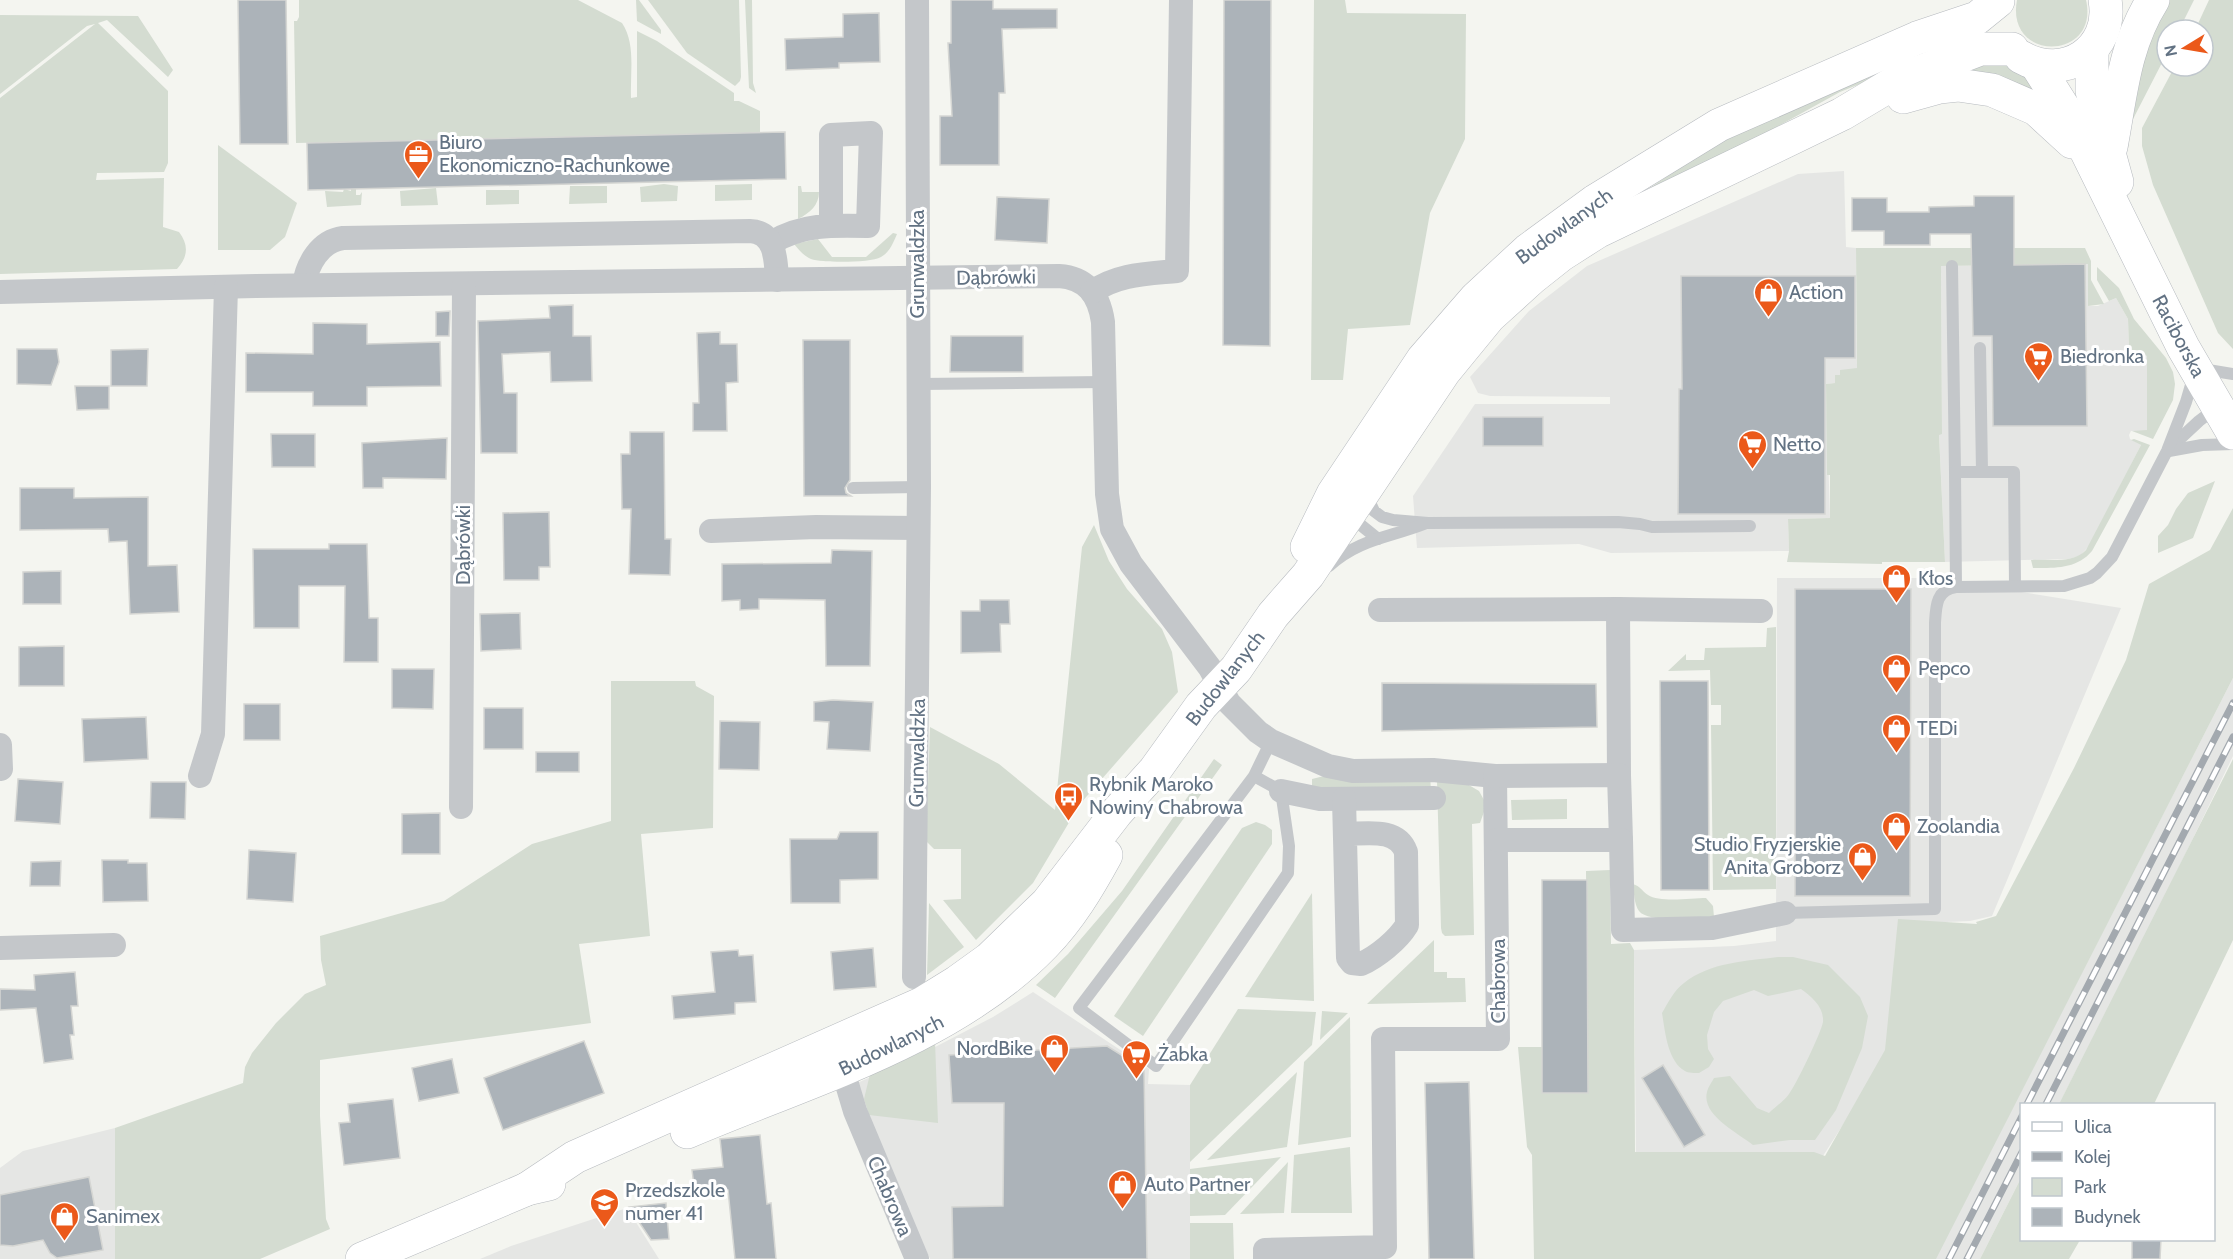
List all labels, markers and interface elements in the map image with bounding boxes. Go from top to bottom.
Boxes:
north arrow [2155,18,2215,78]
text: N [2160,43,2181,58]
place label: Biuro Ekonomiczno-Rachunkowe [439,130,670,177]
office icon: Biuro Ekonomiczno-Rachunkowe [402,138,434,180]
street label: Budowlanych [1511,183,1617,269]
street label: Grunwaldzka [905,209,929,318]
street label: Dąbrówki [956,264,1036,290]
shop icon: Action [1752,276,1784,318]
place label: Action [1789,280,1843,304]
street label: Raciborska [2147,291,2211,382]
supermarket icon: Biedronka [2023,340,2055,382]
place label: Biedronka [2060,344,2145,368]
supermarket icon: Netto [1736,428,1768,470]
place label: Netto [1773,432,1821,456]
street label: Dąbrówki [451,505,475,585]
shop icon: Kłos [1881,562,1913,604]
place label: Kłos [1918,566,1953,590]
street label: Budowlanych [1180,626,1270,730]
shop icon: Pepco [1881,652,1913,694]
place label: Pepco [1918,656,1971,680]
street label: Grunwaldzka [904,698,930,808]
shop icon: TEDi [1880,712,1912,754]
place label: TEDi [1917,716,1957,740]
place label: Rybnik Maroko Nowiny Chabrowa [1089,772,1243,819]
bus stop icon: Rybnik Maroko Nowiny Chabrowa [1052,780,1084,822]
shop icon: Zoolandia [1880,810,1912,852]
place label: Zoolandia [1917,814,2000,838]
place label: Studio Fryzjerskie Anita Groborz [1694,832,1841,879]
shop icon: Studio Fryzjerskie Anita Groborz [1846,840,1878,882]
street label: Chabrowa [1486,938,1510,1023]
street label: Budowlanych [835,1009,947,1081]
shop icon: NordBike [1038,1032,1070,1074]
place label: NordBike [957,1036,1033,1060]
supermarket icon: Żabka [1121,1038,1153,1080]
place label: Żabka [1158,1042,1209,1066]
legend [2020,1103,2215,1241]
text: Ulica [2074,1116,2112,1138]
text: Kolej [2074,1146,2111,1168]
street label: Chabrowa [862,1152,918,1240]
shop icon: Auto Partner [1107,1168,1139,1210]
place label: Auto Partner [1144,1172,1251,1196]
text: Park [2074,1176,2107,1198]
place label: Przedszkole numer 41 [625,1178,725,1225]
school or university icon: Przedszkole numer 41 [588,1186,620,1228]
shop icon: Sanimex [49,1200,81,1242]
place label: Sanimex [86,1204,160,1228]
text: Budynek [2074,1206,2141,1228]

